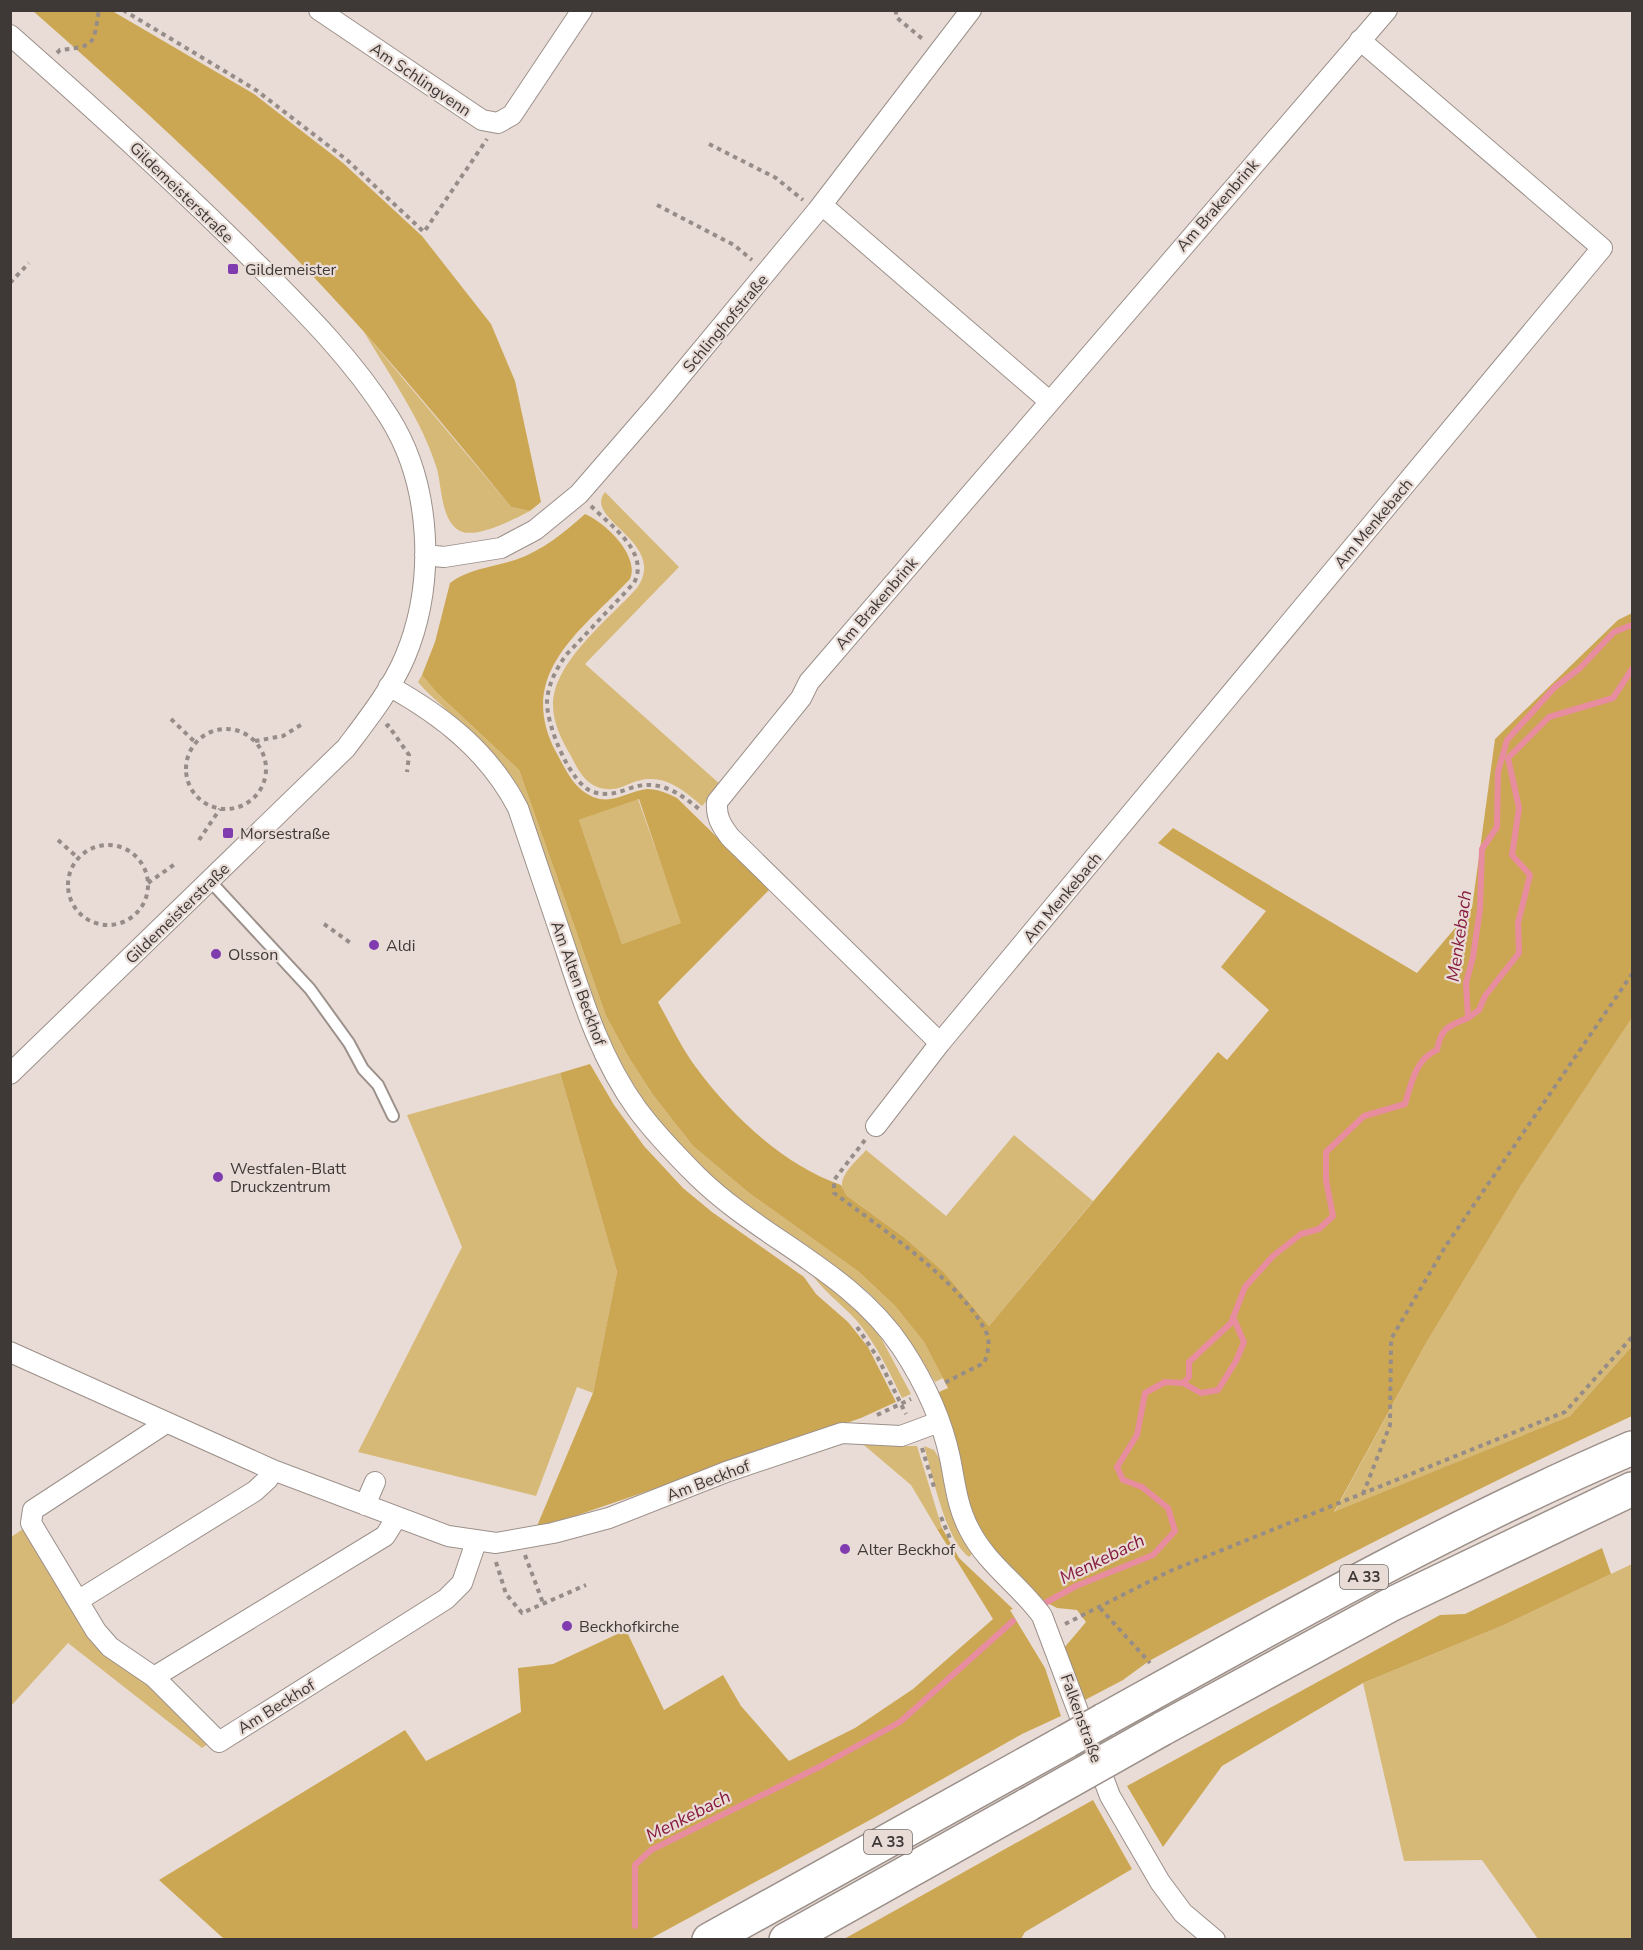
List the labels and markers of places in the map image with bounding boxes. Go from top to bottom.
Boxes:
place label: Gildemeister [245,259,336,281]
marker: Gildemeister [226,262,240,276]
place label: Morsestraße [240,823,330,845]
marker: Morsestraße [221,826,235,840]
place label: Aldi [386,935,415,957]
marker: Aldi [367,938,381,952]
place label: Olsson [228,944,278,966]
marker: Olsson [209,947,223,961]
place label: Westfalen-Blatt Druckzentrum [230,1158,347,1198]
marker: Westfalen-Blatt Druckzentrum [211,1170,225,1184]
place label: Alter Beckhof [857,1539,956,1561]
marker: Alter Beckhof [838,1542,852,1556]
place label: Beckhofkirche [579,1616,679,1638]
marker: Beckhofkirche [560,1619,574,1633]

